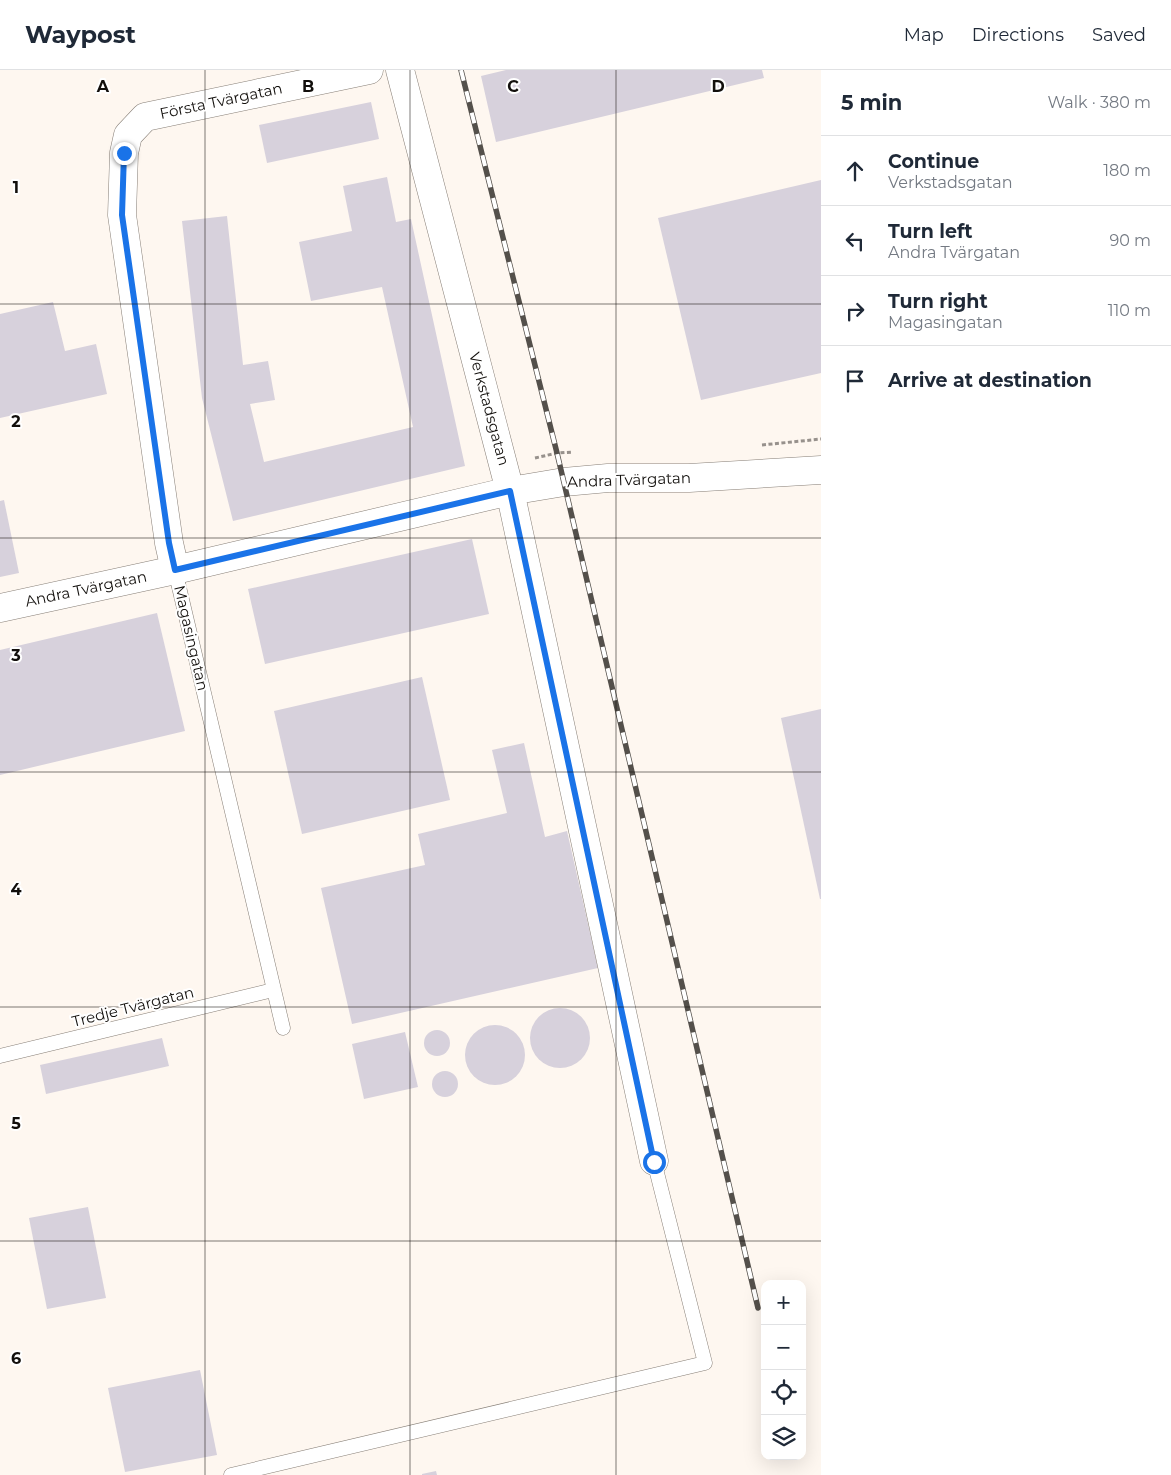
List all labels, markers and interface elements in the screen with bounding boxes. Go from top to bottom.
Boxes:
text: Waypost [25,20,136,49]
text: Map [904,24,944,46]
text: Directions [972,24,1064,46]
text: Saved [1092,24,1146,46]
text: A [96,77,110,96]
text: B [302,77,314,96]
text: C [507,77,519,96]
text: D [711,77,725,96]
street label: Första Tvärgatan [158,78,284,123]
text: 5 min [841,90,902,115]
text: Walk · 380 m [1047,93,1151,112]
route end [113,142,136,165]
text: Continue [888,150,979,173]
icon: ahead [841,157,869,185]
text: 180 m [1103,161,1151,180]
text: Verkstadsgatan [888,173,1012,192]
text: 1 [13,178,19,197]
text: Turn left [888,220,973,243]
icon: left [841,227,869,255]
text: 90 m [1109,231,1151,250]
text: Andra Tvärgatan [888,243,1020,262]
text: Turn right [888,290,988,313]
icon: right [841,297,869,325]
text: 110 m [1108,301,1151,320]
text: Magasingatan [888,313,1003,332]
street label: Verkstadsgatan [465,350,514,468]
icon: arrive [841,367,869,395]
text: Arrive at destination [888,369,1092,392]
text: 2 [11,412,21,431]
street label: Andra Tvärgatan [567,468,691,491]
street label: Andra Tvärgatan [23,566,148,611]
street label: Magasingatan [170,583,213,692]
text: 3 [10,646,21,665]
text: 4 [10,880,22,899]
street label: Tredje Tvärgatan [70,982,196,1031]
text: 5 [11,1114,21,1133]
route start [643,1151,666,1174]
map controls [761,1280,806,1460]
button: + [761,1280,806,1325]
button: − [761,1325,806,1370]
text: 6 [11,1349,21,1368]
button: locate [761,1370,806,1415]
button: layers [761,1415,806,1460]

